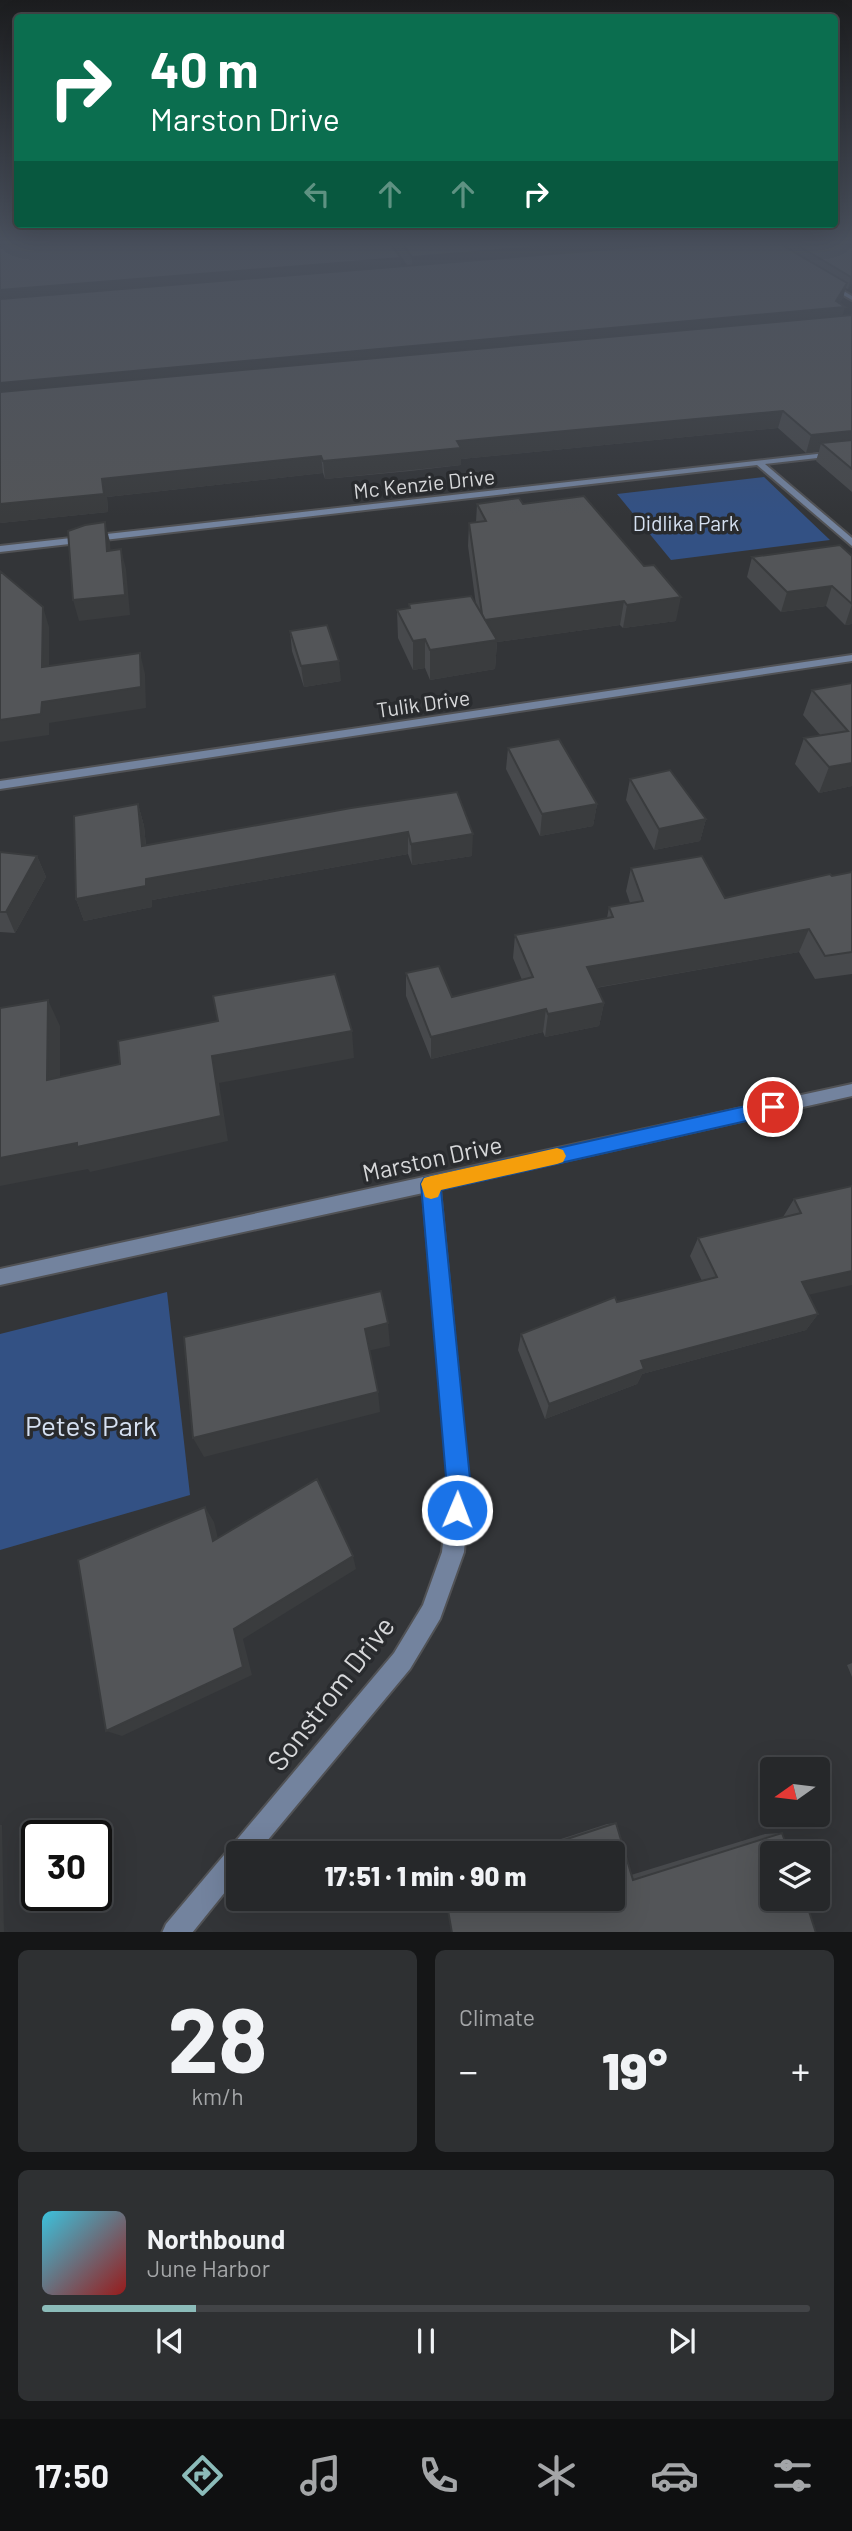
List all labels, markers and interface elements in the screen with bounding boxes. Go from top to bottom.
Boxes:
text: 40 m [150,39,258,98]
icon: right [35,42,126,133]
text: Marston Drive [150,99,340,137]
icon: left [298,175,336,213]
icon: ahead [371,175,409,213]
icon: ahead [444,175,482,213]
icon: right [517,175,555,213]
street label: Mc Kenzie Drive [352,463,496,503]
park label: Didlika Park [633,510,739,535]
street label: Tulik Drive [375,684,471,722]
pin [743,1077,803,1137]
icon: arrive [754,1088,792,1126]
street label: Marston Drive [359,1129,505,1187]
park label: Pete's Park [25,1408,157,1442]
position arrow [420,1473,494,1547]
street label: Sonstrom Drive [259,1609,401,1777]
north arrow [760,1757,830,1827]
map controls [760,1757,830,1911]
speed limit sign: 30 [21,1820,112,1911]
button: layers [760,1841,830,1911]
text: 17:51 · 1 min · 90 m [325,1860,526,1891]
text: 28 [167,1982,268,2091]
text: Climate [459,2003,535,2031]
text: 19° [602,2038,667,2100]
text: − [459,2047,478,2093]
text: + [791,2047,810,2093]
text: km/h [191,2082,244,2110]
text: Northbound [147,2223,285,2254]
text: June Harbor [147,2254,270,2282]
icon: previous [151,2322,189,2360]
icon: pause [407,2322,445,2360]
icon: next [663,2322,701,2360]
icon: directions [178,2451,227,2500]
icon: music [296,2451,345,2500]
icon: phone [414,2451,463,2500]
icon: climate [532,2451,581,2500]
icon: car [650,2451,699,2500]
icon: filters [768,2451,817,2500]
text: 17:50 [35,2456,109,2494]

